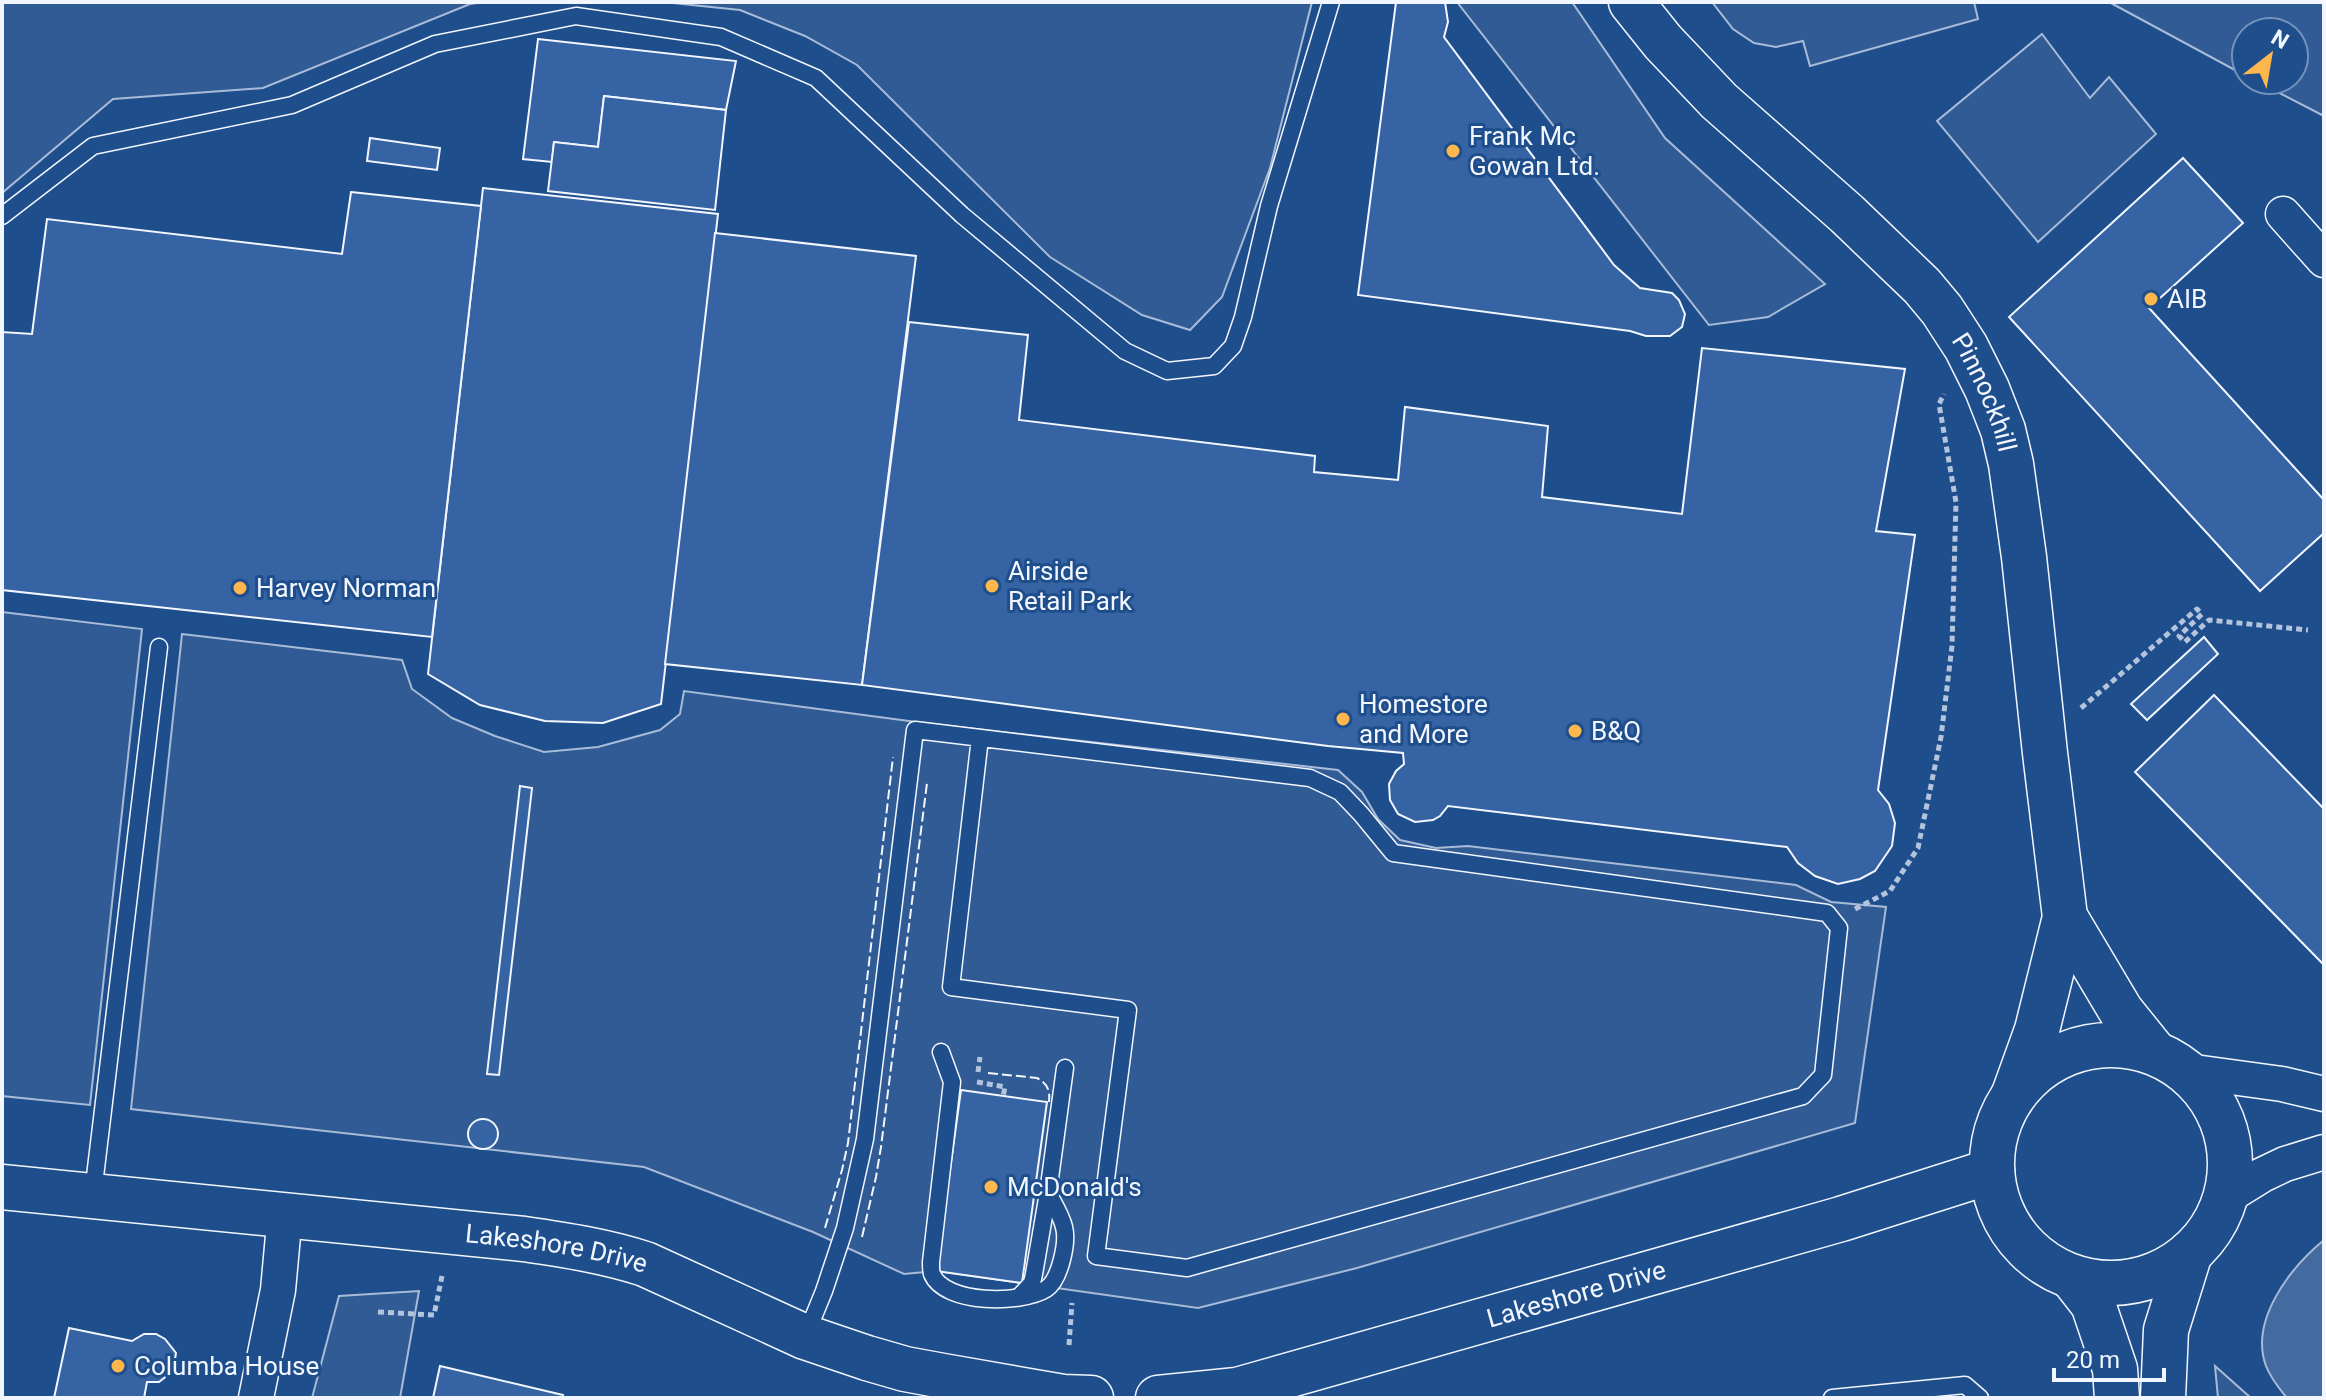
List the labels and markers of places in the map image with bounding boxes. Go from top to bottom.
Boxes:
place label: Frank Mc Gowan Ltd. [1469,121,1600,181]
marker: Frank Mc Gowan Ltd. [1444,142,1462,160]
place label: AIB [2167,284,2207,314]
marker: AIB [2142,290,2160,308]
place label: Airside Retail Park [1008,556,1133,616]
place label: Harvey Norman [256,573,436,603]
marker: Airside Retail Park [983,577,1001,595]
marker: Harvey Norman [231,579,249,597]
place label: Homestore and More [1359,689,1488,749]
marker: Homestore and More [1334,710,1352,728]
place label: B&Q [1591,716,1641,746]
marker: B&Q [1566,722,1584,740]
place label: McDonald's [1007,1172,1142,1202]
marker: McDonald's [982,1178,1000,1196]
place label: Columba House [134,1351,319,1381]
marker: Columba House [109,1357,127,1375]

